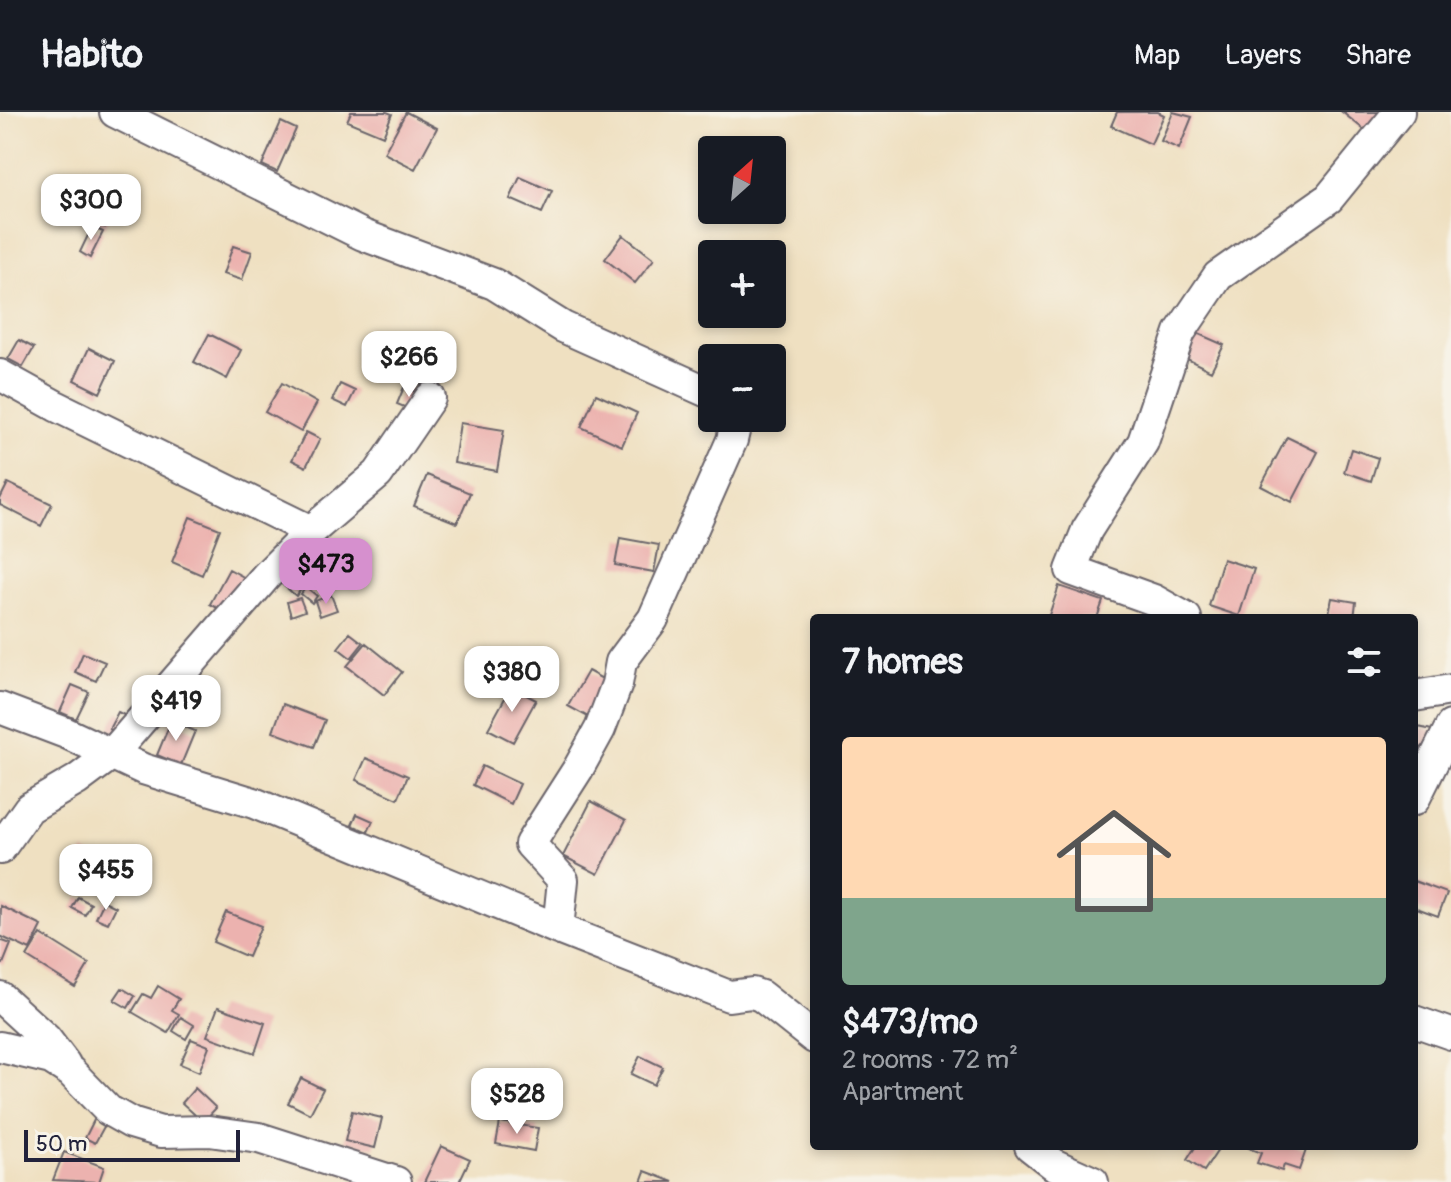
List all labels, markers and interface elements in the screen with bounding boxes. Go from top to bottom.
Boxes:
text: Habito [40,31,143,79]
text: Map [1134,38,1180,73]
text: Layers [1224,38,1301,73]
text: Share [1345,38,1411,73]
north arrow [698,136,786,224]
map controls [698,136,786,432]
pin: $300 [44,174,138,242]
text: $300 [59,184,123,216]
button: + [698,240,786,328]
pin: $266 [362,331,456,399]
text: $266 [380,341,438,373]
button: − [698,344,786,432]
pin: $473 [279,538,373,606]
text: $473 [297,548,355,580]
icon: filters [1342,640,1386,684]
text: 7 homes [842,641,963,684]
pin: $380 [465,646,559,714]
text: $380 [482,656,542,688]
pin: $419 [129,675,223,743]
text: $419 [150,685,202,717]
icon: home [1042,789,1186,933]
pin: $455 [59,844,153,912]
text: $455 [77,854,135,886]
text: $473/mo [842,1001,978,1044]
text: 2 rooms · 72 m² [842,1044,1018,1076]
pin: $528 [470,1068,564,1136]
text: Apartment [842,1076,963,1108]
text: $528 [489,1078,545,1110]
scale bar [24,1126,240,1162]
text: 50 m [36,1130,87,1158]

